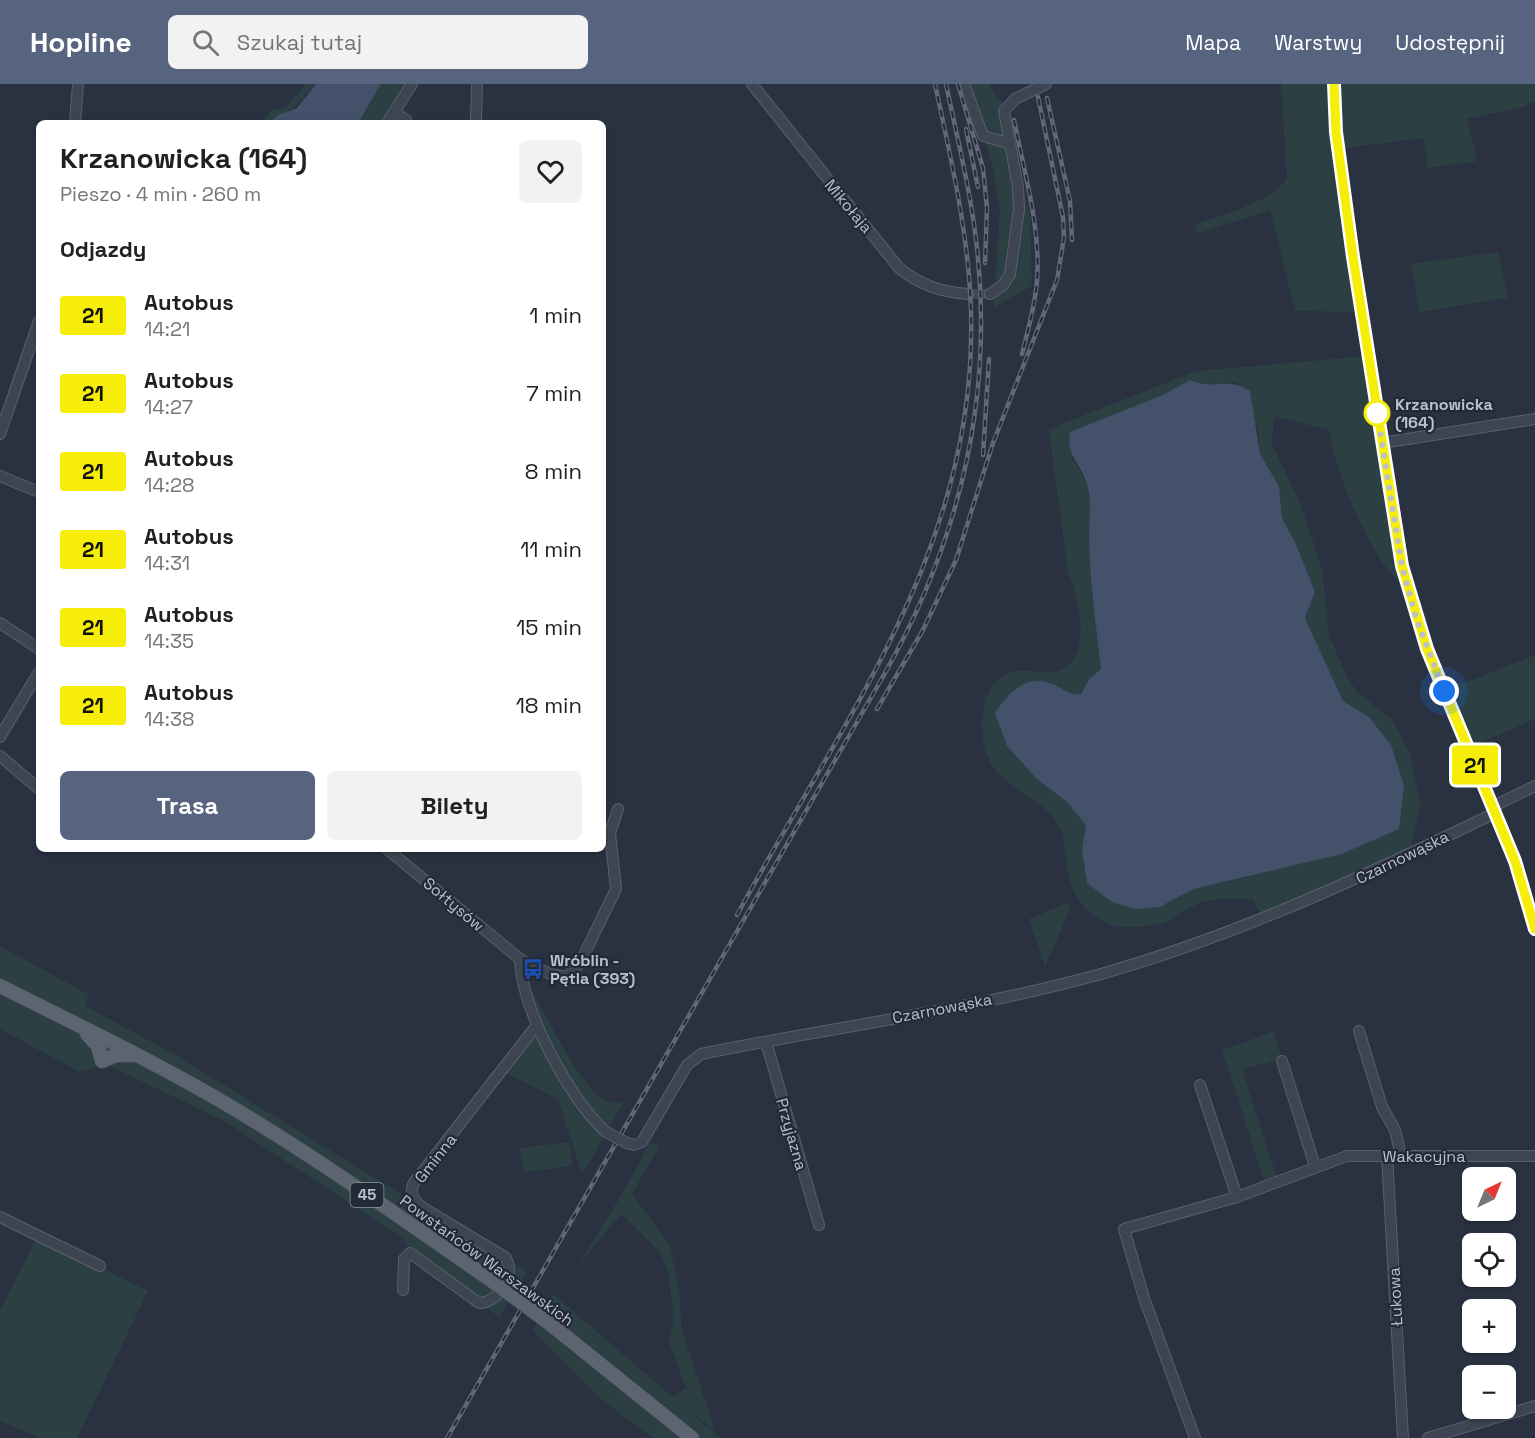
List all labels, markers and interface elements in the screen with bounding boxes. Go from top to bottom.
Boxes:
search box [168,15,588,69]
text: Hopline [30,24,132,60]
icon: search [189,26,222,59]
text: Szukaj tutaj [237,28,362,56]
text: Mapa [1185,29,1241,56]
text: Warstwy [1274,29,1362,56]
text: Udostępnij [1395,29,1505,56]
text: Krzanowicka (164) [60,140,307,176]
button: heart [519,140,582,203]
street label: Mikołaja [820,175,877,238]
text: Pieszo · 4 min · 260 m [60,181,261,207]
text: Odjazdy [60,235,146,263]
text: Autobus [144,288,234,316]
text: 1 min [529,301,582,329]
text: 21 [82,302,104,329]
text: 14:21 [144,316,190,342]
text: Autobus [144,366,234,394]
text: 7 min [526,379,582,407]
text: 21 [82,380,104,407]
text: 14:27 [144,394,193,420]
place label: Krzanowicka (164) [1395,394,1493,433]
marker: Krzanowicka (164) [1364,400,1390,426]
text: Autobus [144,444,234,472]
text: 8 min [525,457,582,485]
text: 21 [82,458,104,485]
text: 14:28 [144,472,194,498]
text: Autobus [144,522,234,550]
text: 11 min [520,535,582,563]
text: 21 [82,536,104,563]
text: 14:31 [144,550,190,576]
text: Autobus [144,600,234,628]
text: 15 min [516,613,582,641]
text: 21 [82,614,104,641]
text: 14:35 [144,628,194,654]
your location [1429,676,1459,706]
text: Autobus [144,678,234,706]
text: 18 min [516,691,582,719]
text: 21 [82,692,104,719]
text: 14:38 [144,706,194,732]
line badge: 21 [1448,746,1502,784]
text: 21 [1464,752,1486,779]
button: Trasa [60,771,315,840]
button: Bilety [327,771,582,840]
street label: Czarnowąska [1352,826,1452,889]
street label: Sołtysów [419,873,489,936]
place label: Wróblin - Pętla (393) [550,950,635,989]
bus stop icon: Wróblin - Pętla (393) [521,957,545,981]
street label: Czarnowąska [890,989,994,1028]
street label: Przyjazna [771,1096,812,1173]
street label: Gminna [410,1129,461,1187]
street label: Wakacyjna [1383,1146,1465,1167]
north arrow [1462,1167,1516,1221]
map controls [1462,1167,1516,1419]
road number: 45 [350,1183,384,1207]
street label: Powstańców Warszawskich [395,1190,578,1331]
button: locate [1462,1233,1516,1287]
street label: Łukowa [1383,1267,1408,1327]
button: + [1462,1299,1516,1353]
button: − [1462,1365,1516,1419]

